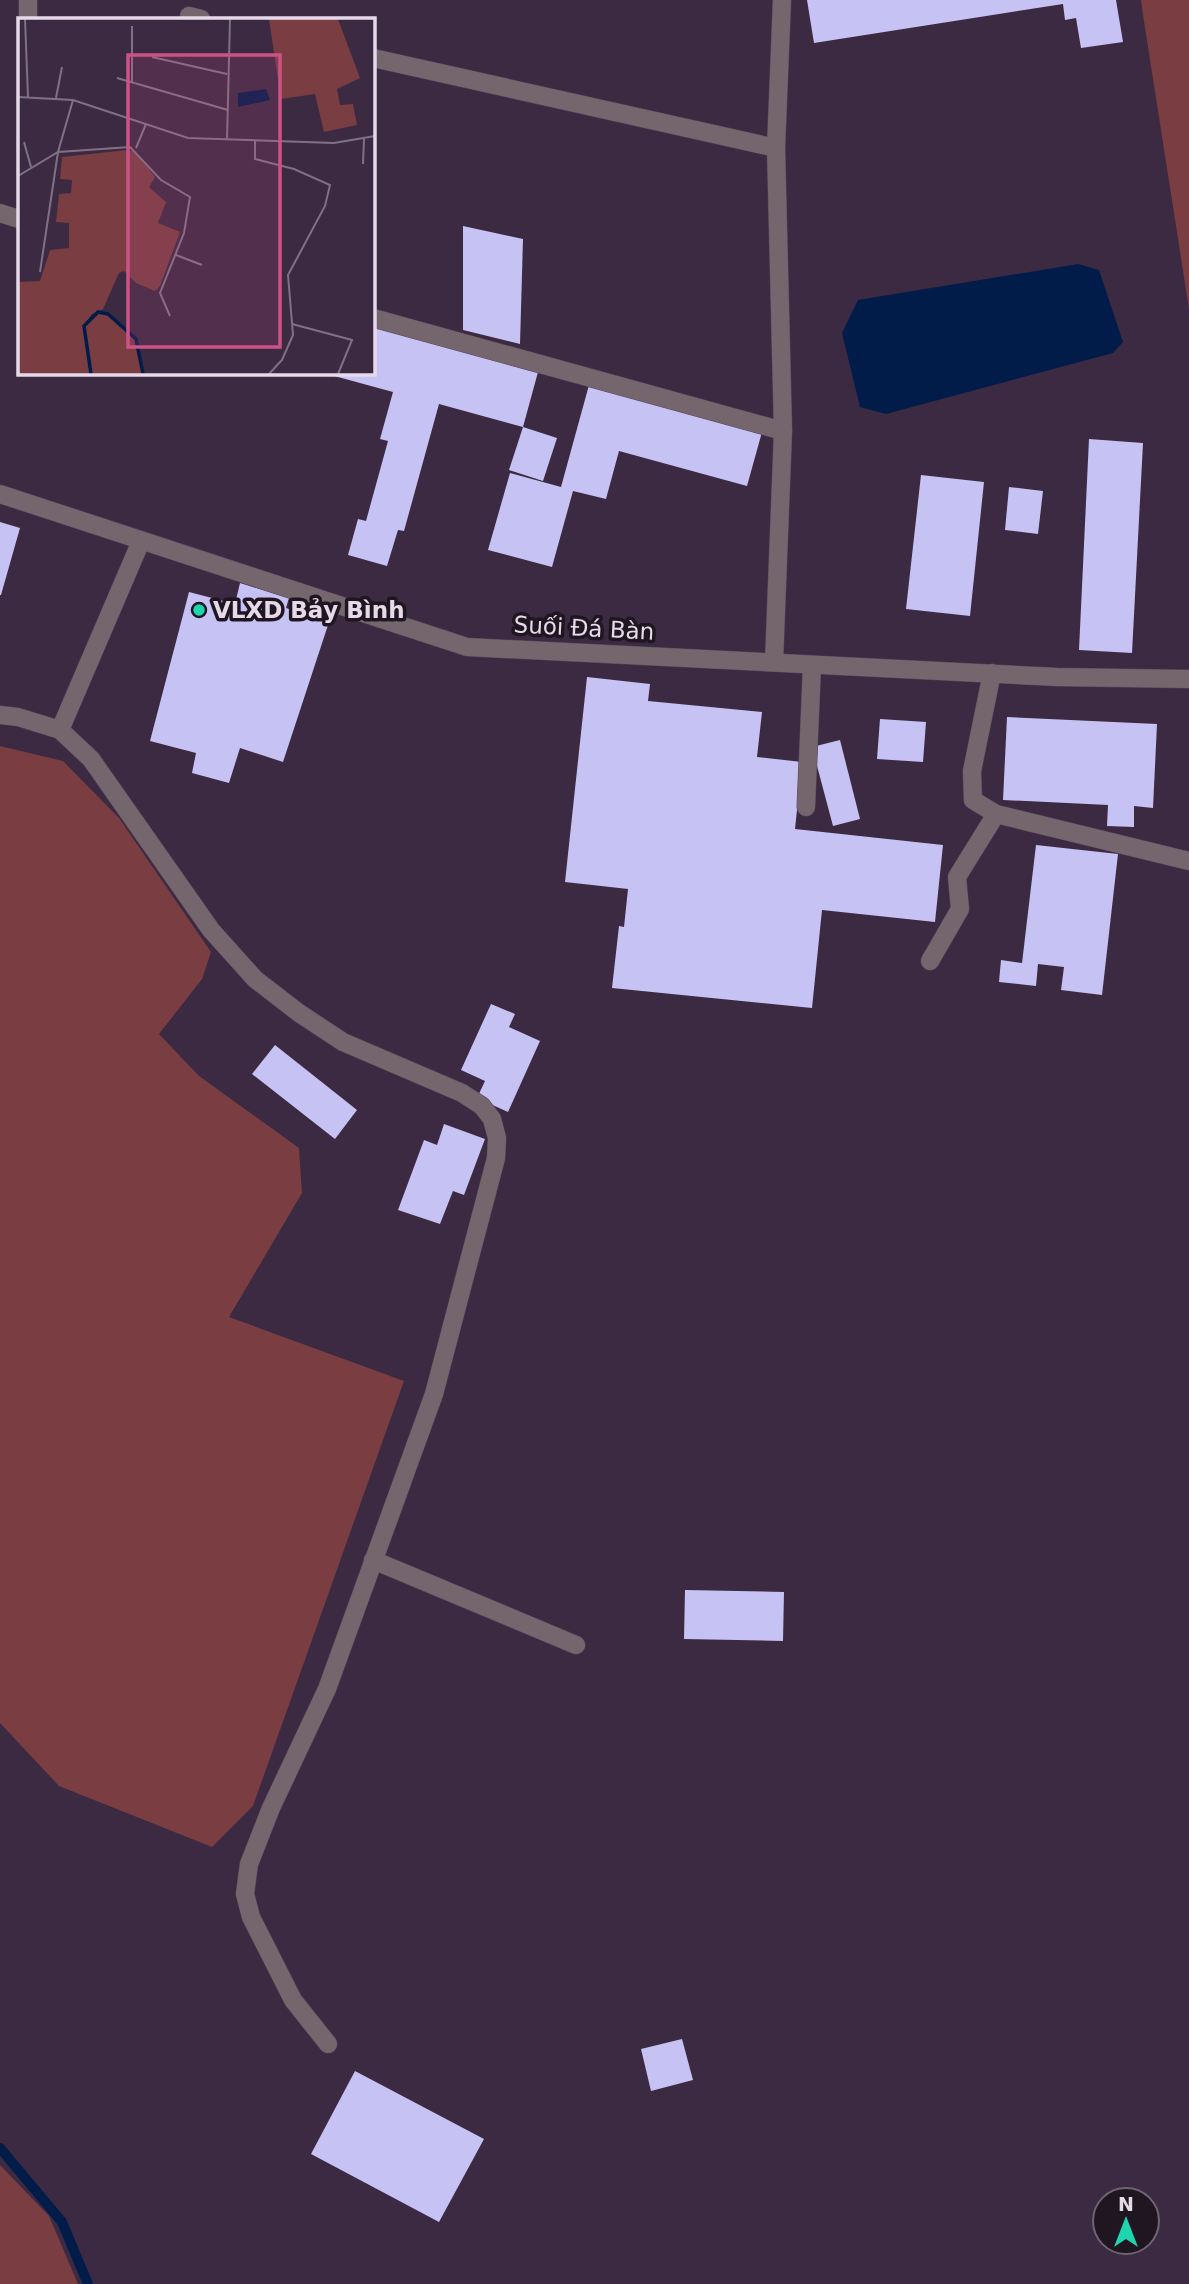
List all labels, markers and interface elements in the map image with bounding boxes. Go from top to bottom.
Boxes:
inset map [18,18,374,374]
place label: VLXD Bảy Bình [213,597,405,623]
marker: VLXD Bảy Bình [191,602,207,618]
street label: Suối Đá Bàn [513,611,655,645]
north arrow [1091,2186,1161,2256]
text: N [1118,2193,1134,2215]

